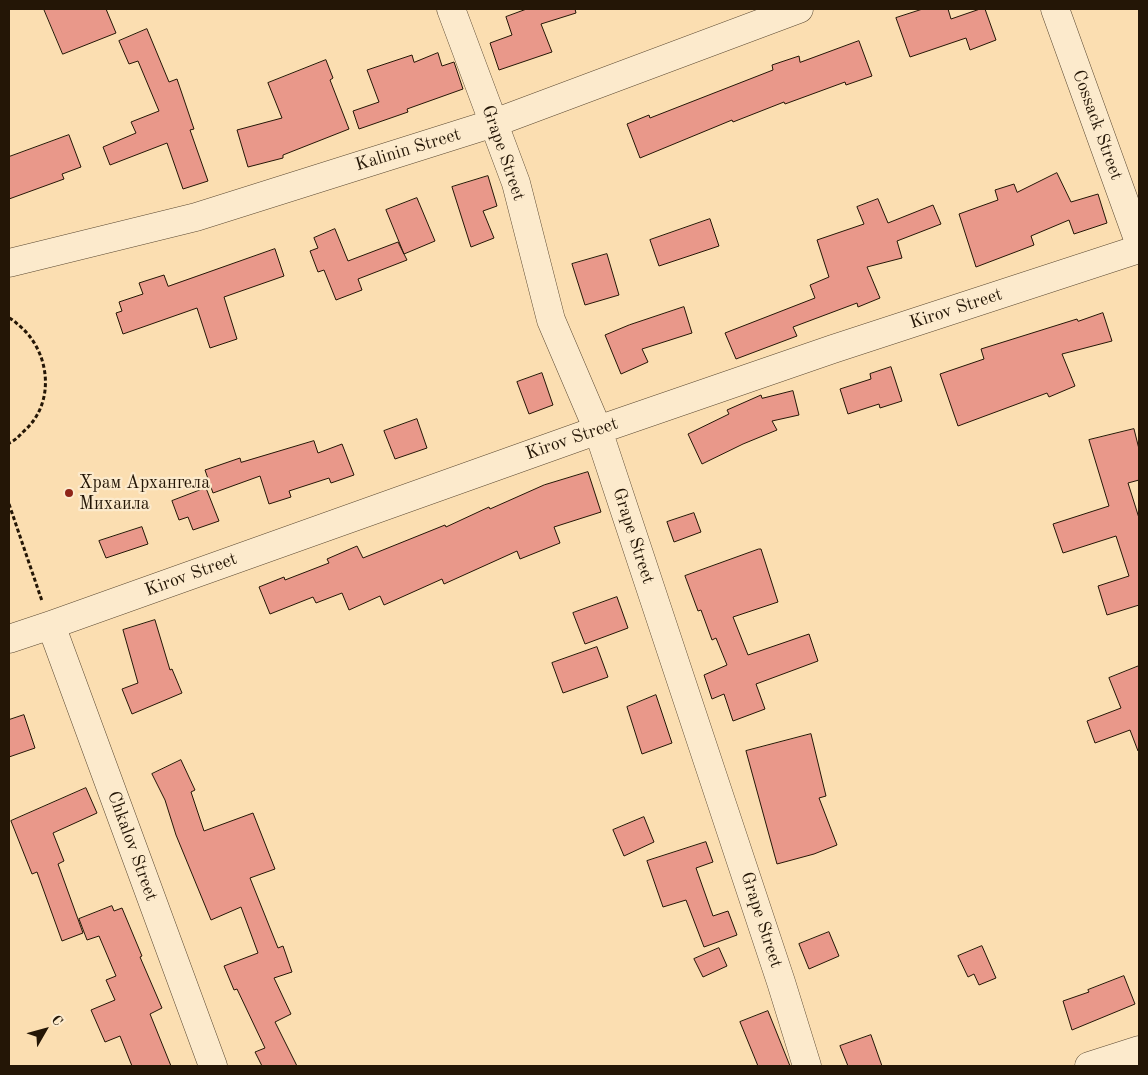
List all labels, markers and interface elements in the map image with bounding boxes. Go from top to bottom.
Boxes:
street label: Cossack Street [1067,67,1127,183]
street label: Grape Street [477,102,529,204]
street label: Kalinin Street [353,124,463,176]
street label: Kirov Street [907,284,1005,334]
street label: Kirov Street [523,413,621,465]
place label: Храм Архангела Михаила [79,472,210,514]
street label: Grape Street [607,485,659,587]
marker: Храм Архангела Михаила [63,487,75,499]
street label: Kirov Street [142,548,240,602]
street label: Chkalov Street [102,788,162,904]
street label: Grape Street [735,869,787,971]
north arrow [20,1005,70,1055]
text: С [48,1013,65,1029]

